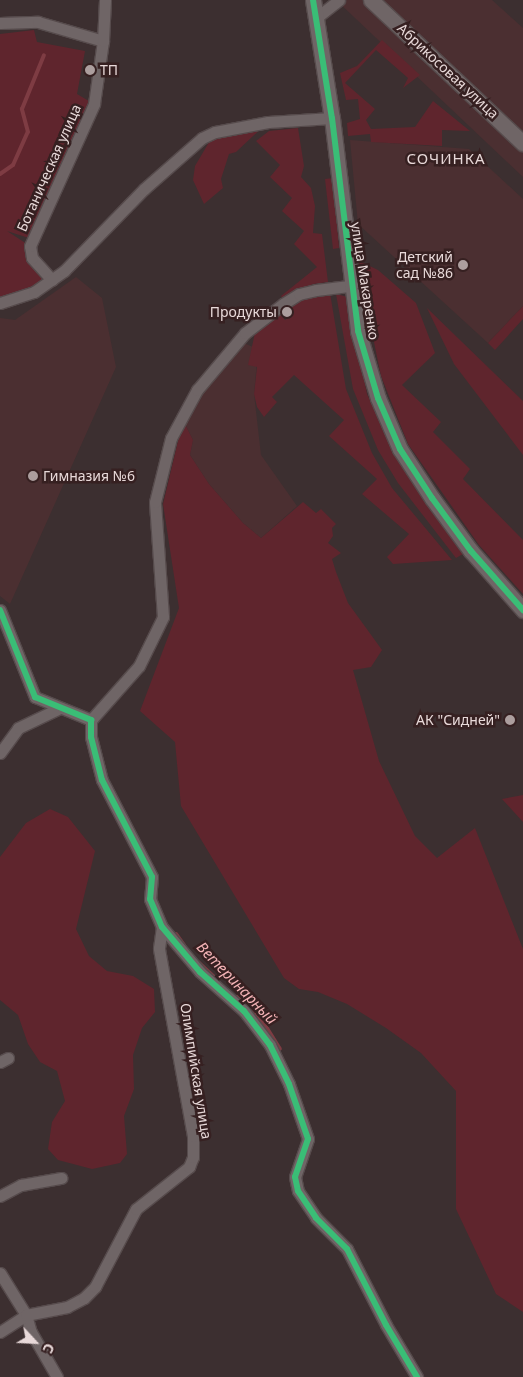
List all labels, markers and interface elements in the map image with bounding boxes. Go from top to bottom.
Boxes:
street label: Абрикосовая улица [394,20,502,122]
place label: ТП [100,62,118,78]
marker: ТП [84,64,96,76]
street label: Ботаническая улица [13,102,85,234]
district label: СОЧИНКА [406,150,486,168]
street label: улица Макаренко [347,221,383,341]
place label: Детский сад №86 [396,249,453,282]
marker: Детский сад №86 [457,259,469,271]
place label: Продукты [210,304,277,320]
marker: Продукты [281,306,293,318]
place label: Гимназия №6 [43,468,135,484]
marker: Гимназия №6 [27,470,39,482]
place label: АК "Сидней" [416,712,500,728]
marker: АК "Сидней" [504,714,516,726]
water label: Ветеринарный [193,938,281,1028]
street label: Олимпийская улица [177,1002,215,1140]
north arrow [10,1317,60,1367]
text: С [39,1340,60,1357]

